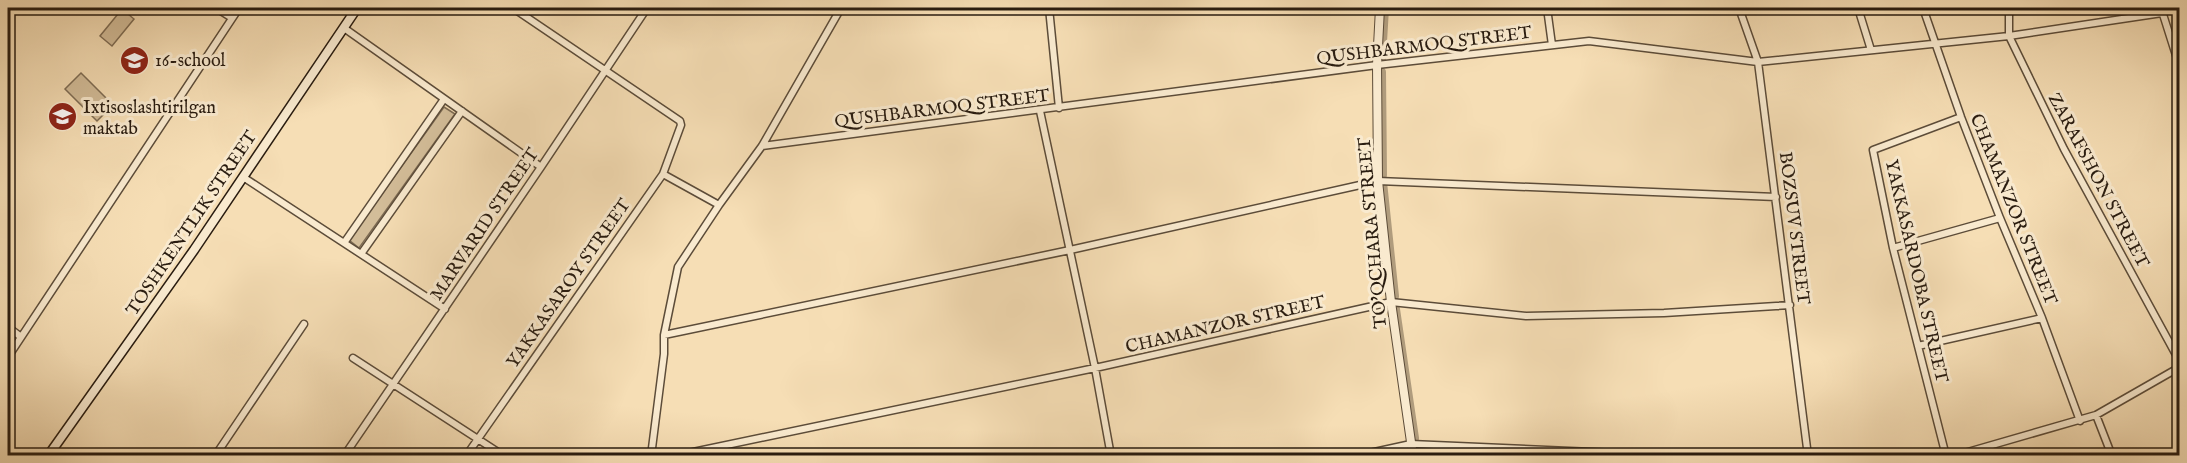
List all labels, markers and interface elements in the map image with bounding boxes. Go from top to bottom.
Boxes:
street label: QUSHBARMOQ STREET [1315,22,1533,71]
school or university icon: 16-school [118,44,150,76]
place label: 16-school [155,50,226,73]
street label: QUSHBARMOQ STREET [833,85,1051,134]
street label: ZARAFSHON STREET [2042,89,2154,272]
place label: Ixtisoslashtirilgan maktab [83,97,216,141]
school or university icon: Ixtisoslashtirilgan maktab [46,101,78,133]
street label: CHAMANZOR STREET [1964,111,2061,308]
street label: TOSHKENTLIK STREET [122,127,263,321]
street label: TO'QCHARA STREET [1354,136,1393,329]
street label: MARVARID STREET [426,144,545,305]
street label: BOZSUV STREET [1773,151,1814,306]
street label: YAKKASARDOBA STREET [1879,157,1952,385]
street label: YAKKASAROY STREET [502,195,636,373]
street label: CHAMANZOR STREET [1123,291,1327,360]

